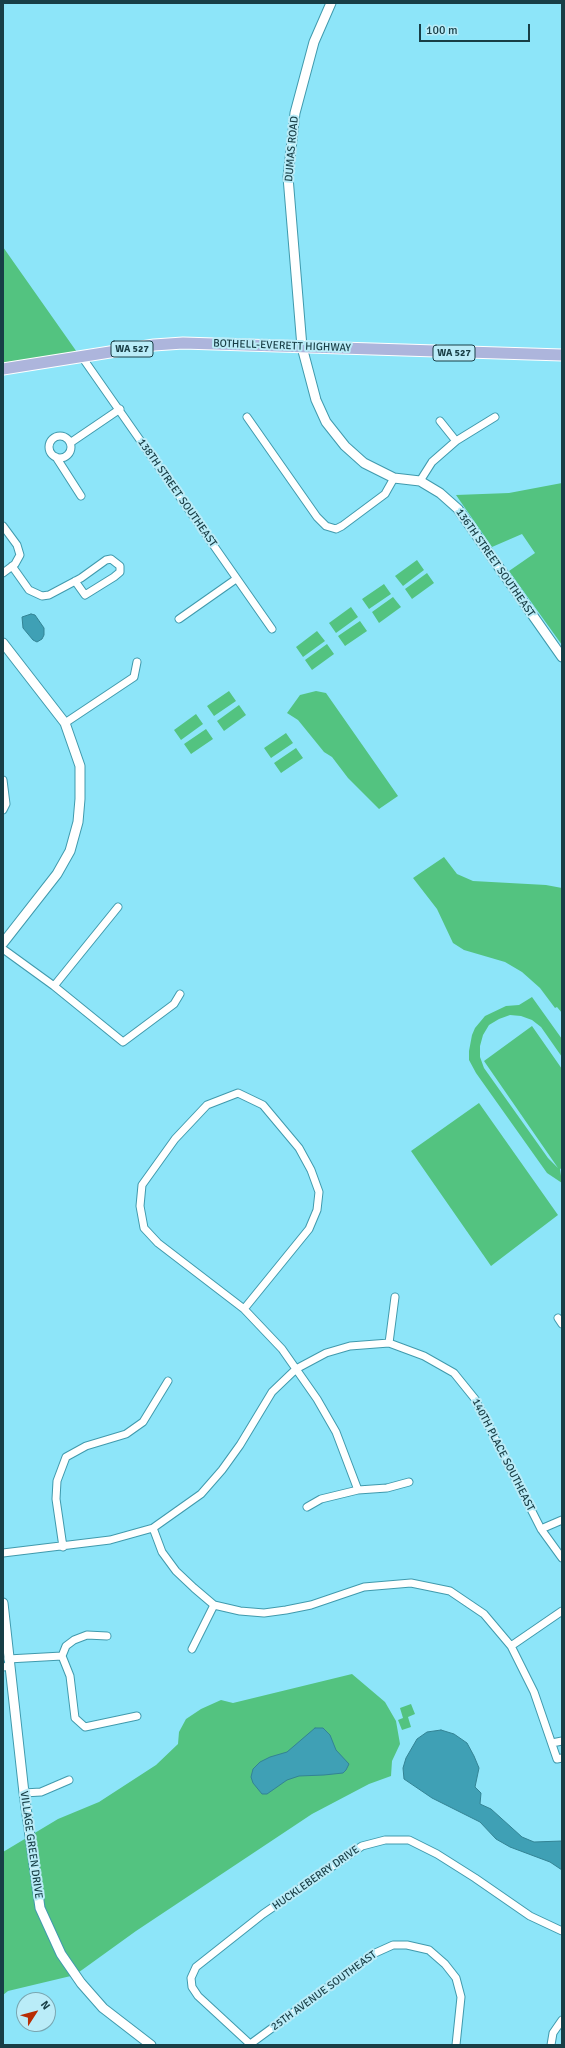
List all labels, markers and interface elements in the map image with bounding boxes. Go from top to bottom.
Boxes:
scale bar [421,16,532,42]
text: 100 m [426,23,458,38]
street label: DUMAS ROAD [283,116,301,182]
street label: BOTHELL-EVERETT HIGHWAY [213,337,351,355]
road number: WA 527 [111,341,153,357]
road number: WA 527 [433,345,475,361]
street label: 138TH STREET SOUTHEAST [135,436,219,550]
street label: 136TH STREET SOUTHEAST [453,506,537,620]
street label: 140TH PLACE SOUTHEAST [469,1397,537,1513]
street label: VILLAGE GREEN DRIVE [17,1790,45,1900]
street label: HUCKLEBERRY DRIVE [270,1843,362,1913]
street label: 25TH AVENUE SOUTHEAST [269,1948,379,2034]
north arrow [16,1992,56,2032]
text: N [38,1998,53,2012]

